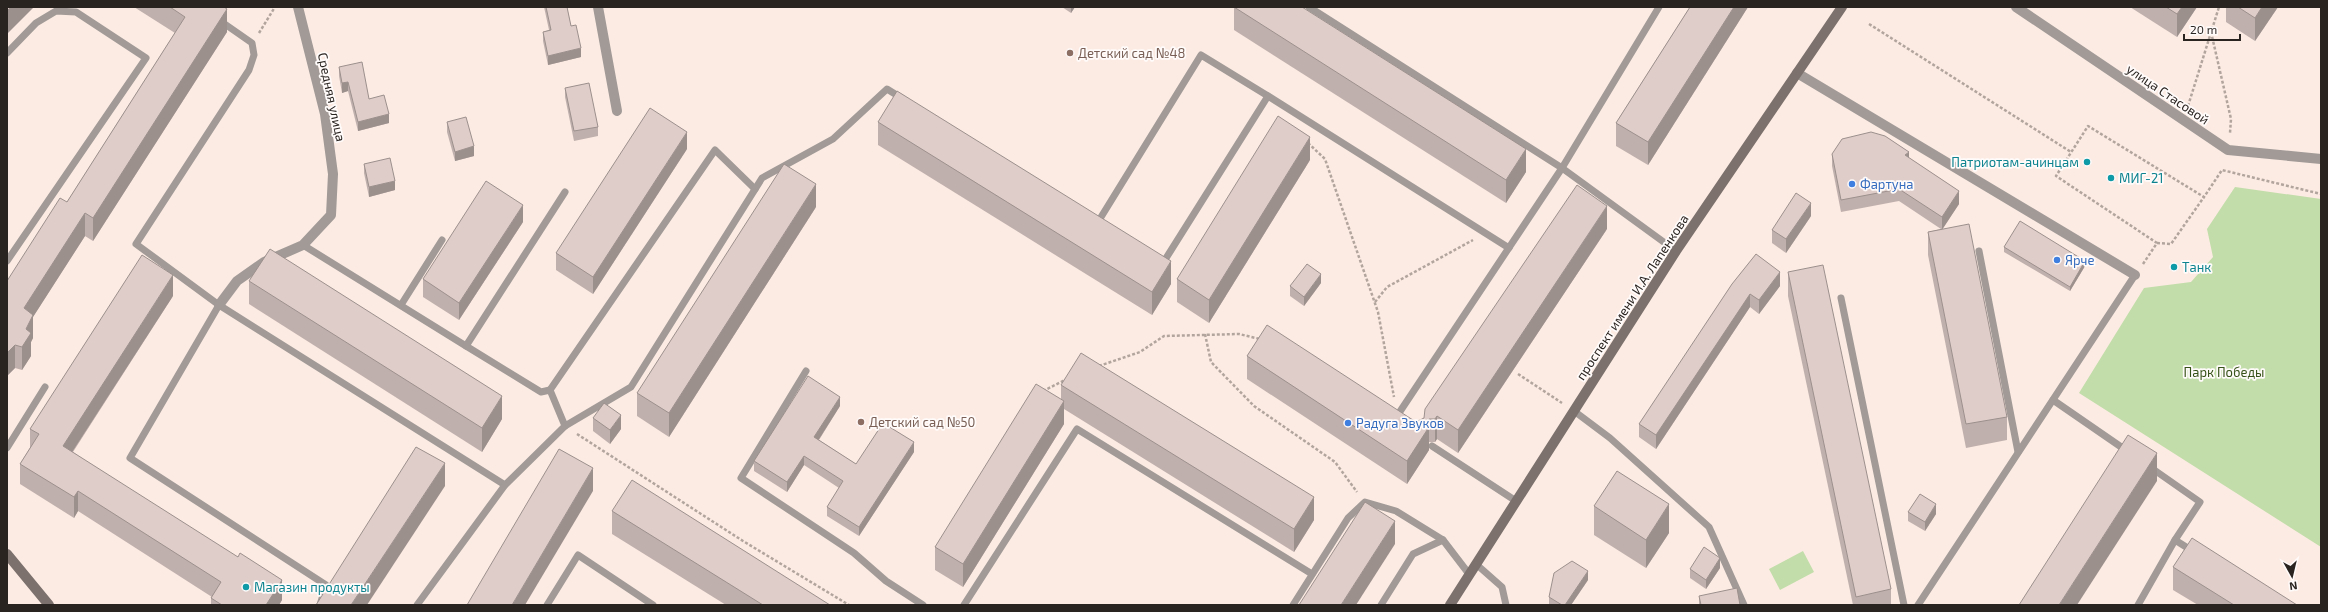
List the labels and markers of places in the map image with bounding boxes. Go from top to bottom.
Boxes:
place label: Детский сад №48 [1078,45,1185,61]
marker: Детский сад №48 [1065,48,1075,58]
place label: Патриотам-ачинцам [1951,154,2079,170]
marker: Патриотам-ачинцам [2082,157,2092,167]
place label: МИГ-21 [2119,170,2163,186]
marker: МИГ-21 [2106,173,2116,183]
place label: Фартуна [1860,176,1913,192]
marker: Фартуна [1847,179,1857,189]
place label: Ярче [2065,252,2094,268]
marker: Ярче [2052,255,2062,265]
place label: Танк [2182,259,2211,275]
marker: Танк [2169,262,2179,272]
place label: Детский сад №50 [869,414,975,430]
place label: Радуга Звуков [1356,415,1444,431]
marker: Детский сад №50 [856,417,866,427]
marker: Радуга Звуков [1343,418,1353,428]
place label: Магазин продукты [254,579,370,595]
marker: Магазин продукты [241,582,251,592]

